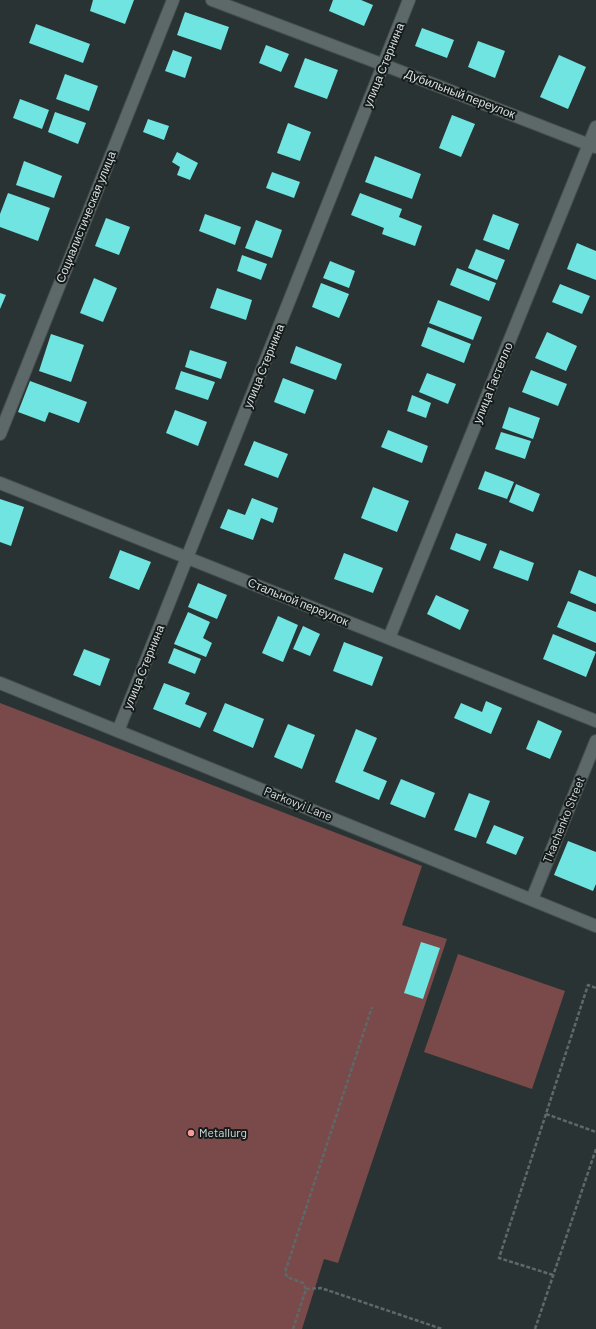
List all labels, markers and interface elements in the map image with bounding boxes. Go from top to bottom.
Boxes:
street label: улица Стернина [361,21,407,109]
street label: Дубильный переулок [403,66,517,122]
street label: Социалистическая улица [53,149,119,285]
street label: улица Стернина [241,322,287,410]
street label: улица Гастелло [470,340,516,426]
street label: Стальной переулок [245,575,351,629]
street label: улица Стернина [121,623,167,711]
street label: Tkachenko Street [540,775,588,865]
street label: Parkovyi Lane [262,784,334,824]
place label: Metallurg [199,1126,247,1140]
marker: Metallurg [186,1128,196,1138]

